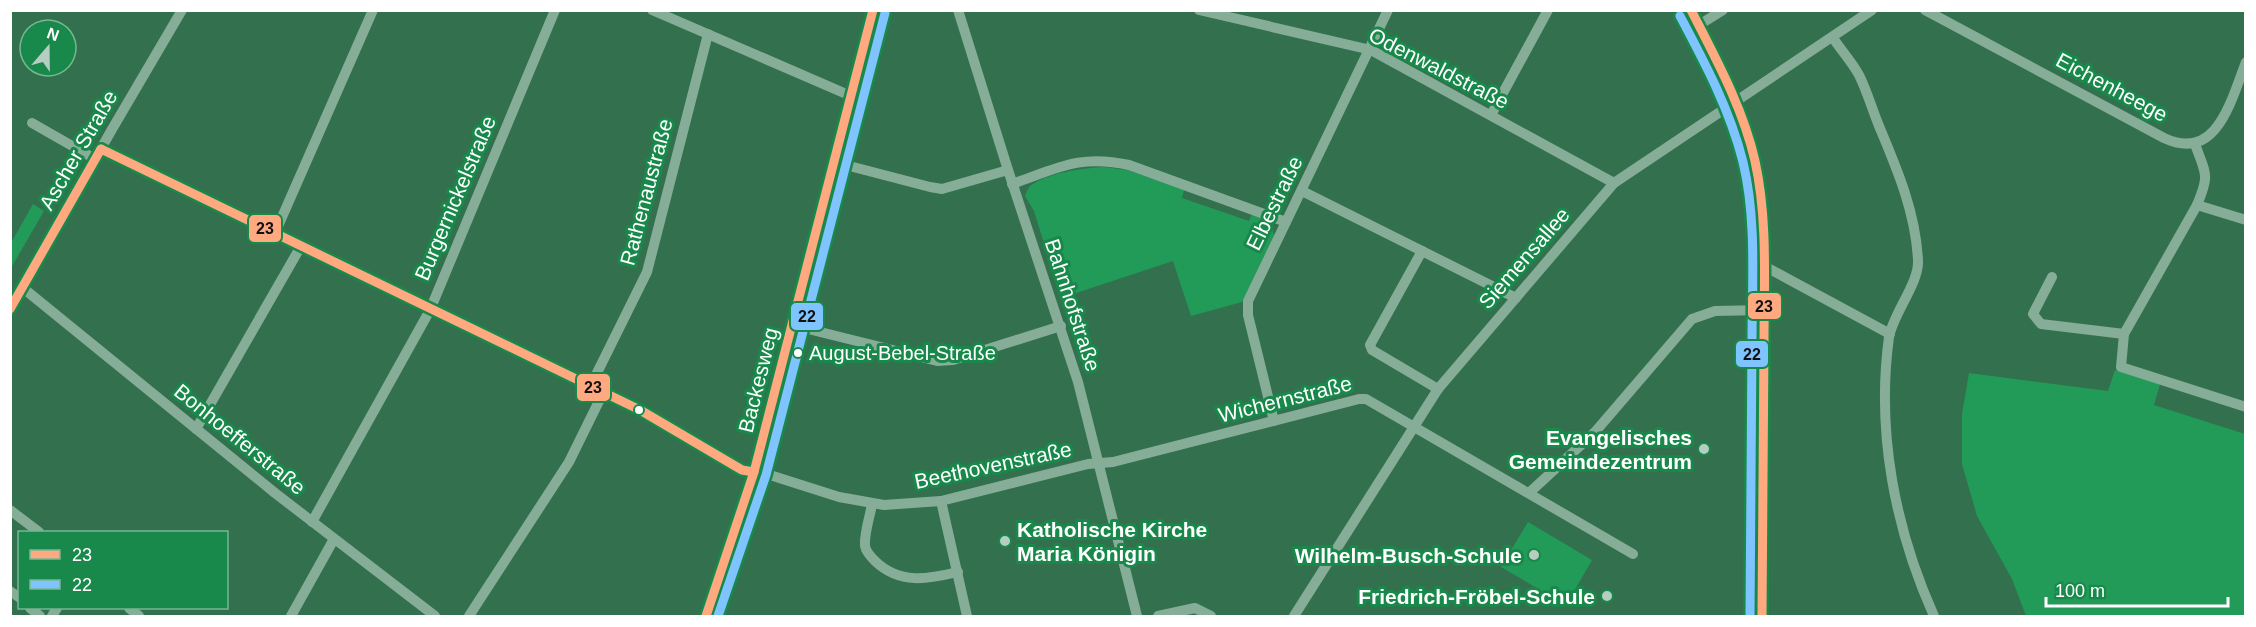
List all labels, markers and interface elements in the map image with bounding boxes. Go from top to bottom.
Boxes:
north arrow [18,18,78,78]
street label: Odenwaldstraße [1365,23,1513,113]
text: N [45,24,61,44]
street label: Eichenheege [2052,48,2172,126]
street label: Ascher Straße [34,86,122,214]
street label: Burgernickelstraße [410,112,500,284]
street label: Rathenaustraße [615,116,677,268]
street label: Elbestraße [1241,152,1307,254]
street label: Siemensallee [1474,203,1574,313]
line badge: 23 [248,214,282,243]
text: 23 [256,220,274,237]
street label: Bahnhofstraße [1041,236,1105,374]
line badge: 23 [1747,292,1782,320]
text: 23 [1755,298,1773,315]
line badge: 22 [790,302,824,331]
text: 22 [798,308,816,325]
street label: Backesweg [734,325,782,435]
line badge: 22 [1735,340,1769,368]
place label: August-Bebel-Straße [809,342,996,364]
text: 22 [1743,346,1761,363]
marker: August-Bebel-Straße [792,347,804,359]
street label: Wichernstraße [1216,371,1354,427]
line badge: 23 [576,373,611,402]
street label: Bonhoefferstraße [170,379,310,499]
text: 23 [584,379,602,396]
unlabelled marker [633,404,645,416]
place label: Evangelisches Gemeindezentrum [1509,426,1692,473]
street label: Beethovenstraße [912,437,1074,493]
marker: Evangelisches Gemeindezentrum [1697,442,1711,456]
place label: Katholische Kirche Maria Königin [1017,518,1207,565]
legend [18,531,228,609]
marker: Katholische Kirche Maria Königin [998,534,1012,548]
place label: Wilhelm-Busch-Schule [1295,544,1522,567]
text: 23 [72,545,92,565]
marker: Wilhelm-Busch-Schule [1527,548,1541,562]
scale bar [2046,570,2228,608]
text: 22 [72,575,92,595]
text: 100 m [2055,581,2105,601]
place label: Friedrich-Fröbel-Schule [1358,585,1595,608]
marker: Friedrich-Fröbel-Schule [1600,589,1614,603]

